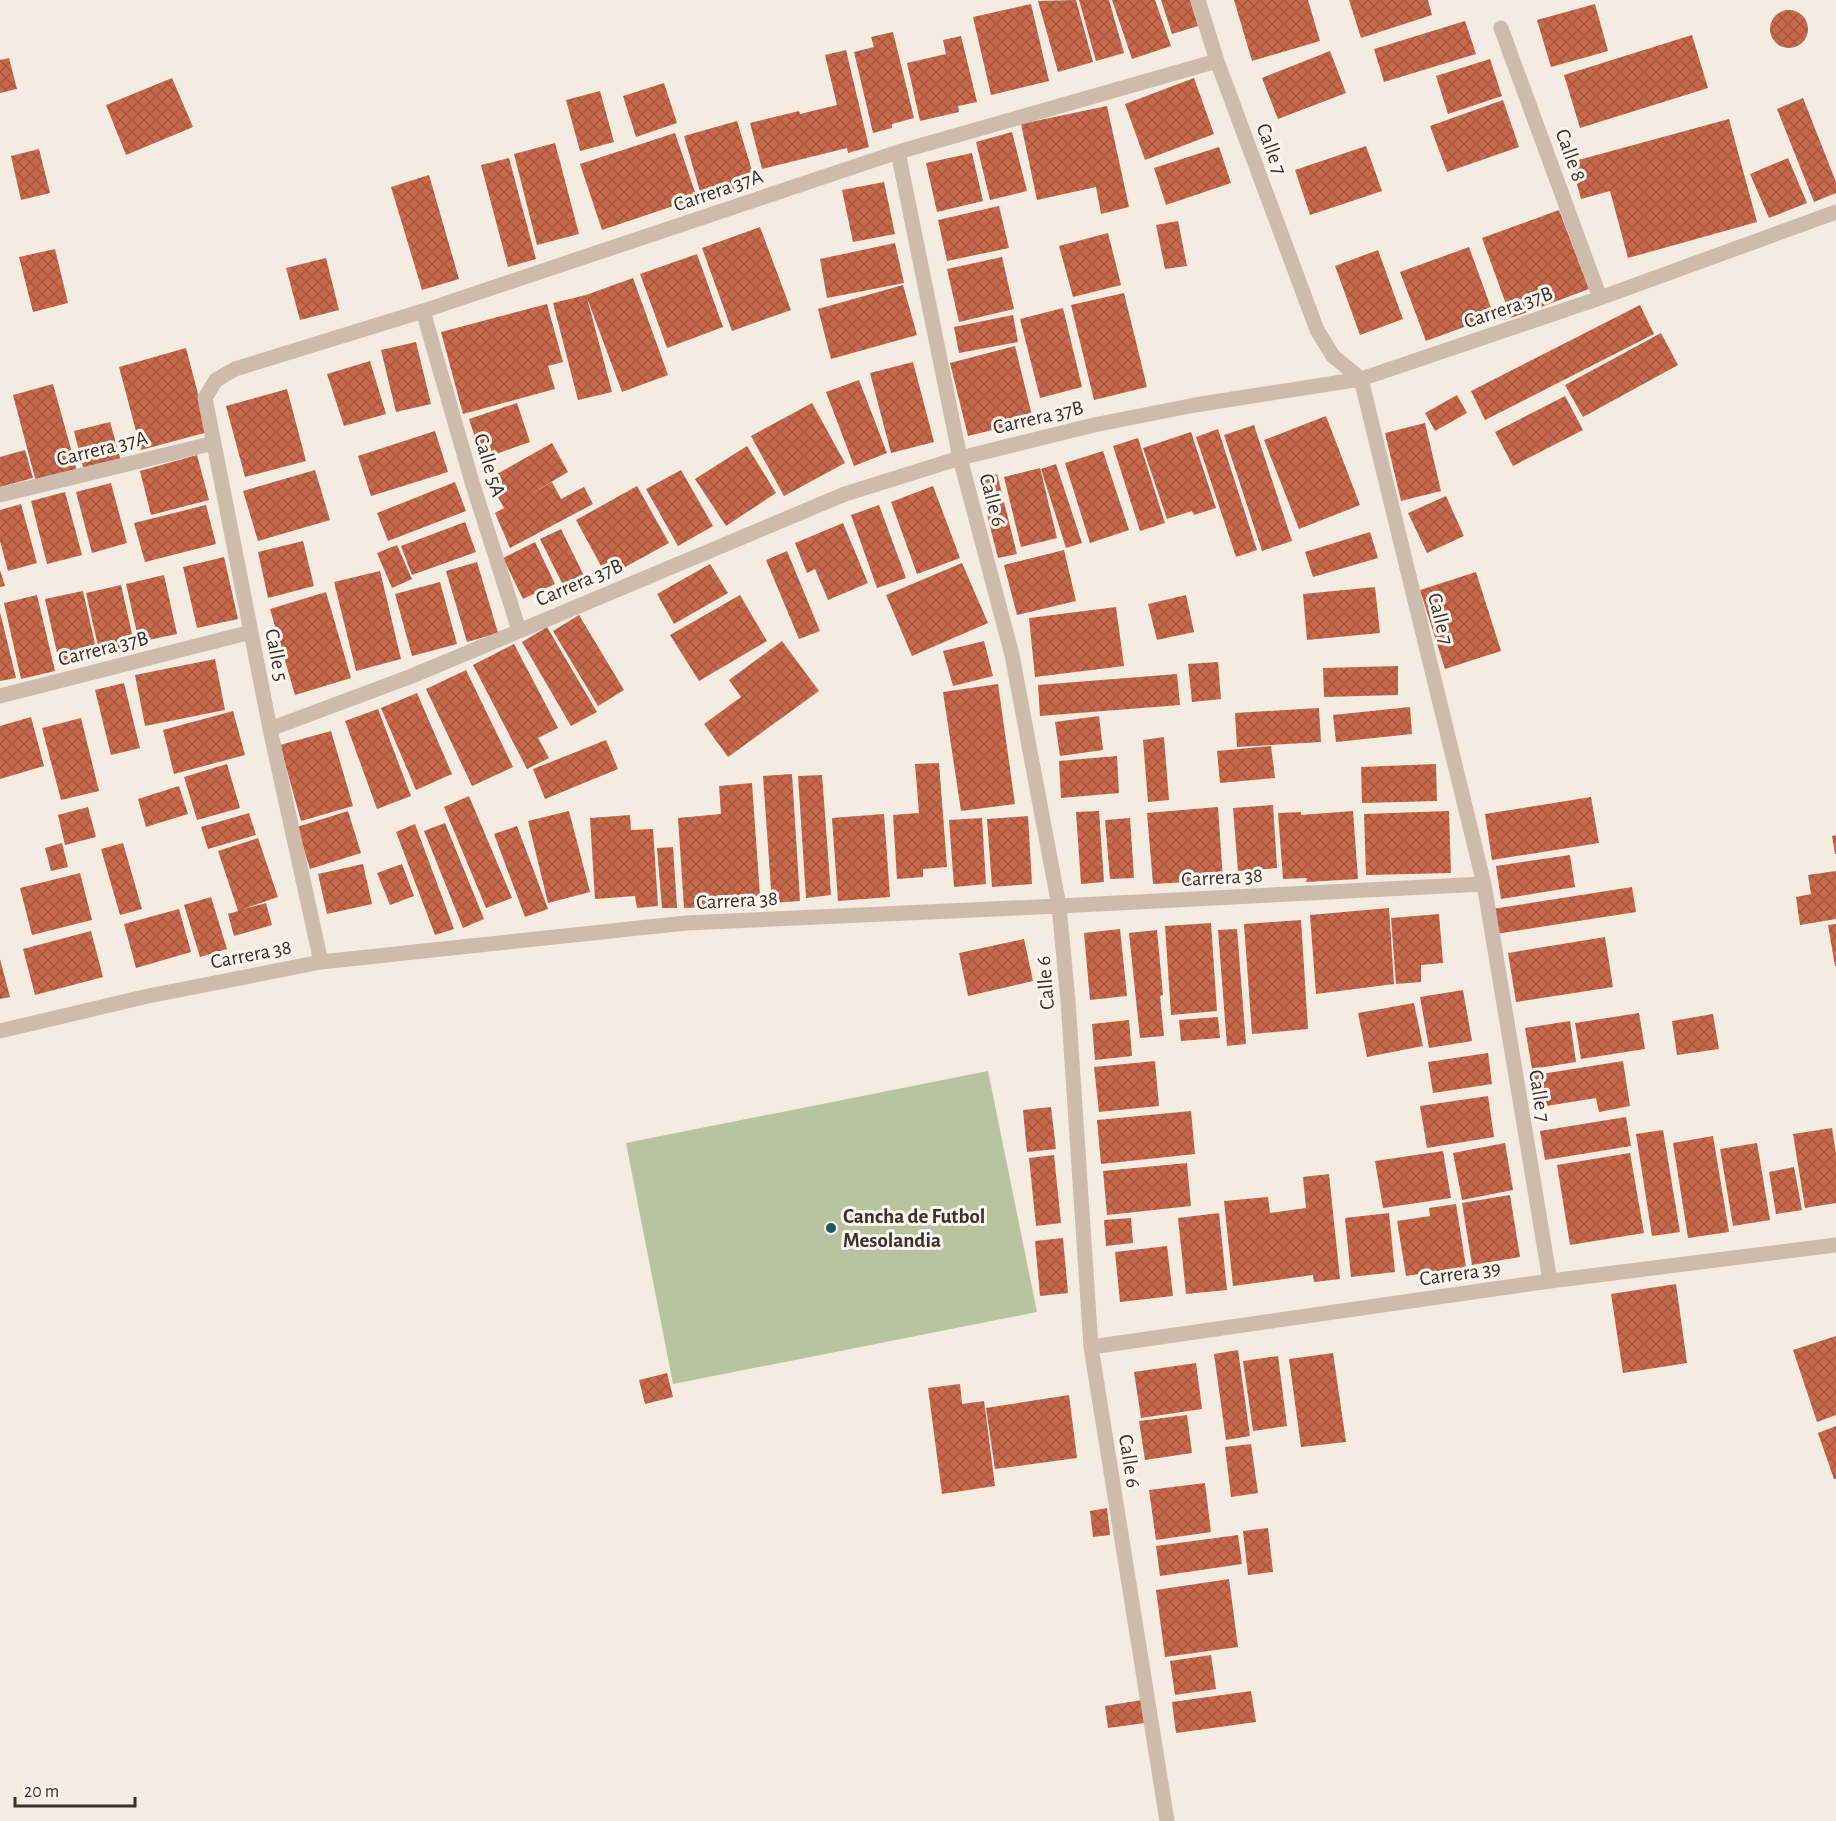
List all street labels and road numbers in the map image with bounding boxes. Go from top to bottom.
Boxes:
street label: Calle 7 [1253,121,1291,178]
street label: Calle 8 [1551,126,1590,184]
street label: Carrera 37A [671,165,766,216]
street label: Carrera 37B [1461,283,1555,332]
street label: Carrera 37B [991,397,1085,438]
street label: Carrera 37A [54,427,150,470]
street label: Calle 5A [470,431,509,499]
street label: Calle 6 [975,471,1010,529]
street label: Carrera 37B [533,555,626,610]
street label: Calle 7 [1424,591,1457,648]
street label: Carrera 37B [56,627,150,670]
street label: Calle 5 [261,627,292,683]
street label: Carrera 38 [1181,865,1264,890]
street label: Carrera 38 [696,888,779,913]
street label: Carrera 38 [209,936,293,973]
street label: Calle 6 [1033,955,1058,1011]
street label: Calle 7 [1525,1068,1554,1124]
street label: Carrera 39 [1418,1257,1502,1290]
street label: Calle 6 [1115,1433,1144,1489]

